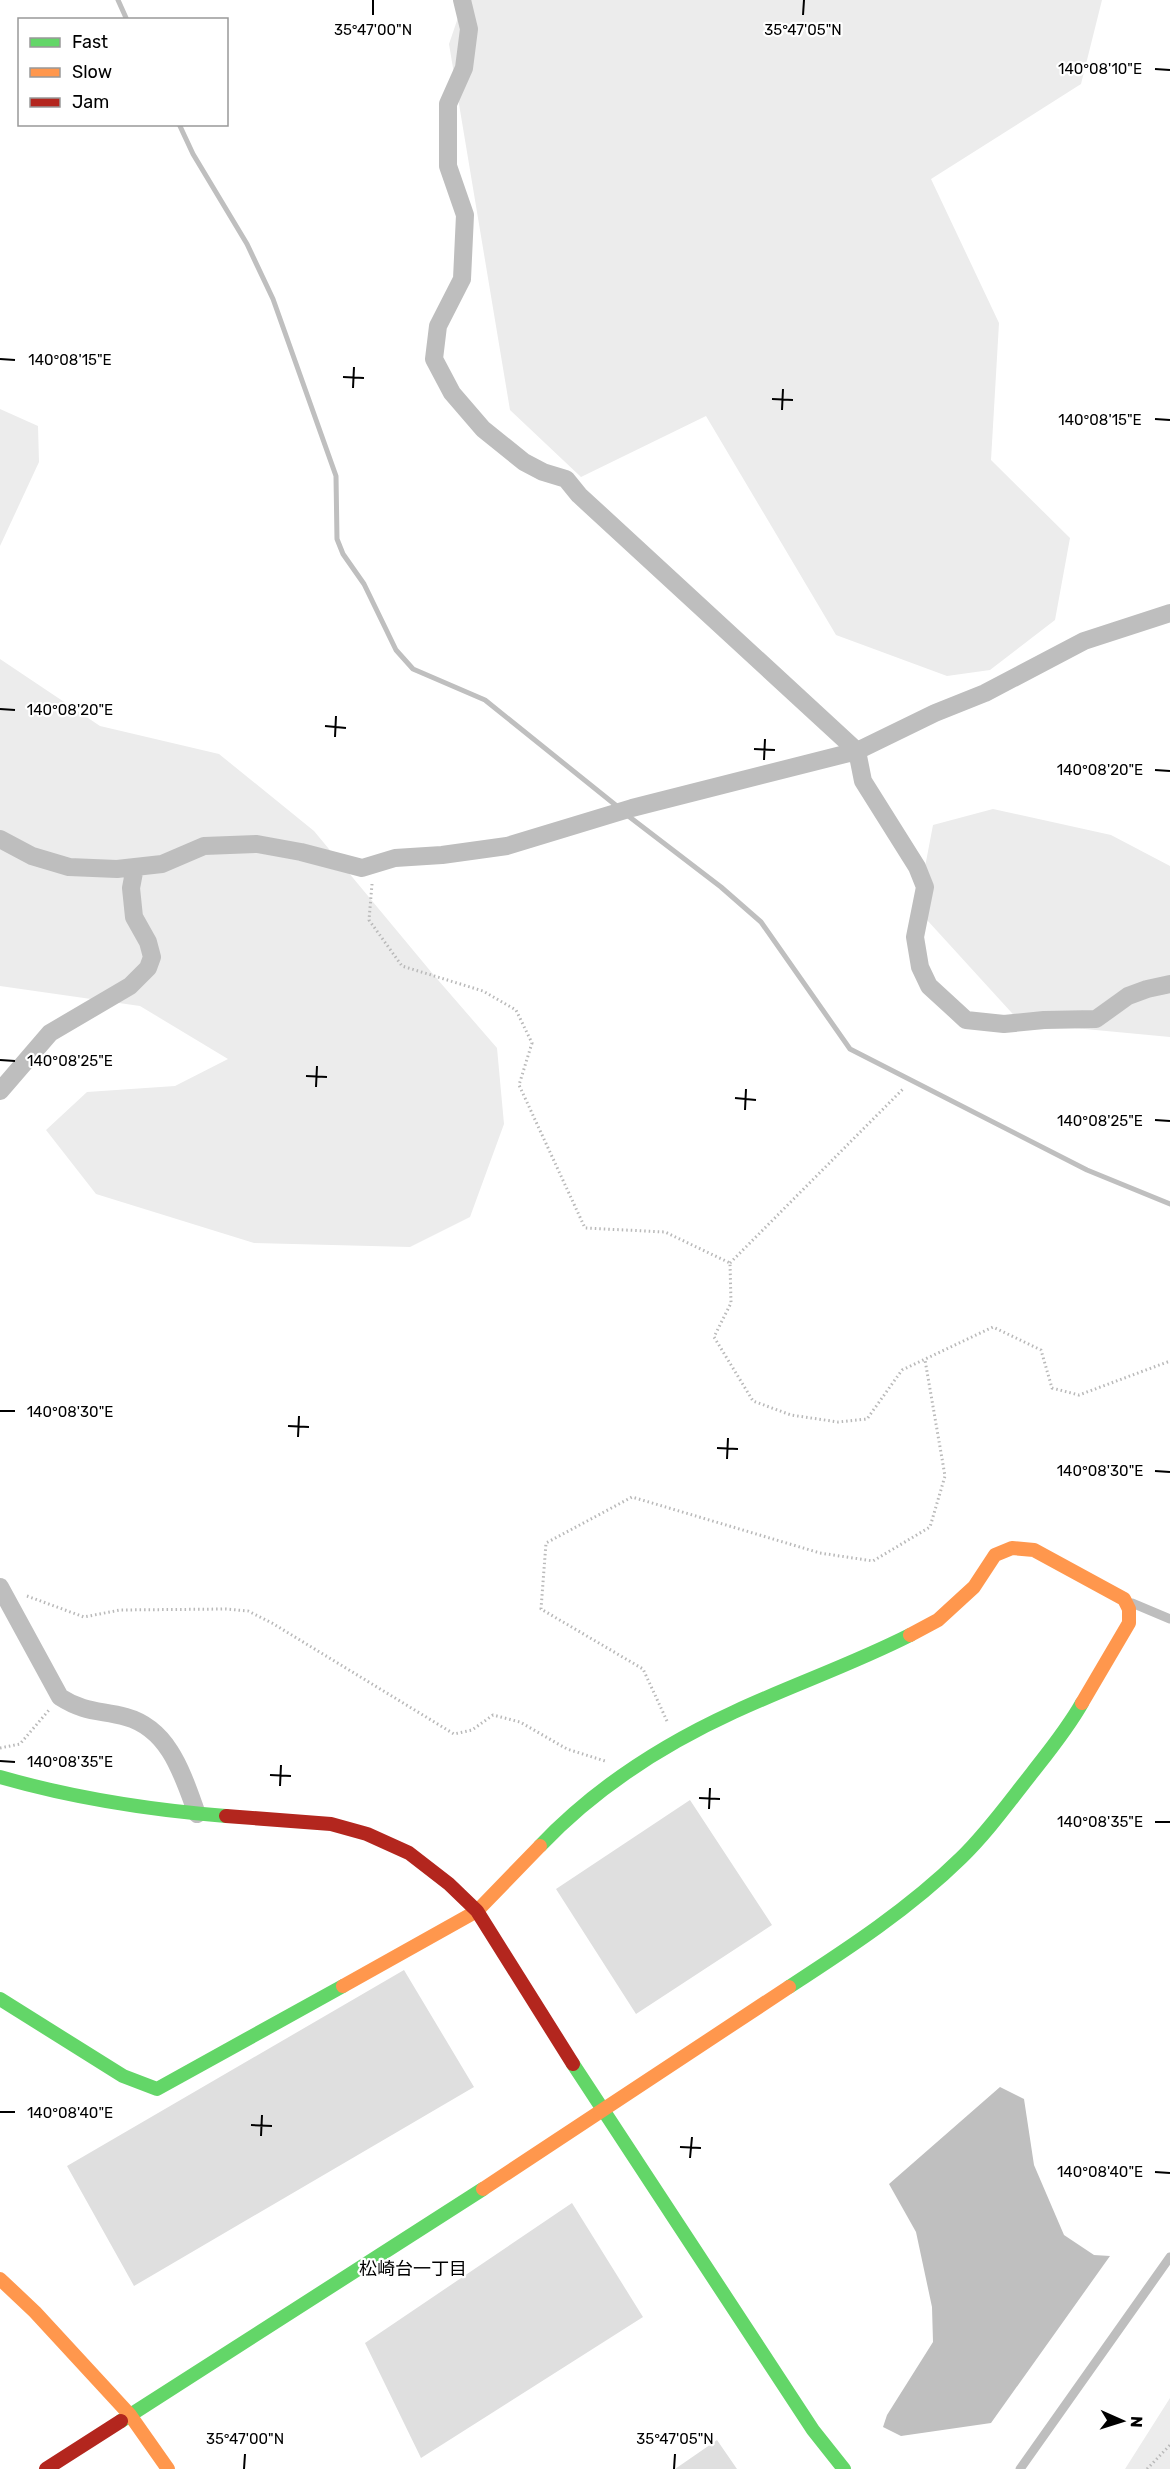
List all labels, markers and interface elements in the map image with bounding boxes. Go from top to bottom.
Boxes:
legend [18,18,228,126]
text: 35°47'00"N [334,21,412,39]
text: 35°47'05"N [764,21,842,39]
text: Fast [72,31,108,53]
text: 140°08'10"E [1058,60,1142,78]
text: Slow [72,61,112,83]
text: Jam [72,91,109,113]
text: 140°08'15"E [28,351,112,369]
text: 140°08'15"E [1058,411,1142,429]
text: 140°08'20"E [27,701,113,719]
text: 140°08'20"E [1057,761,1143,779]
text: 140°08'25"E [27,1052,113,1070]
text: 140°08'25"E [1057,1112,1143,1130]
text: 140°08'30"E [27,1403,113,1421]
text: 140°08'30"E [1057,1462,1143,1480]
text: 140°08'35"E [27,1753,113,1771]
text: 140°08'35"E [1057,1813,1143,1831]
text: 140°08'40"E [27,2104,113,2122]
text: 140°08'40"E [1057,2163,1143,2181]
district label: 松崎台一丁目 [359,2258,467,2280]
north arrow [1092,2391,1152,2451]
text: N [1127,2416,1146,2428]
text: 35°47'00"N [206,2430,284,2448]
text: 35°47'05"N [636,2430,714,2448]

